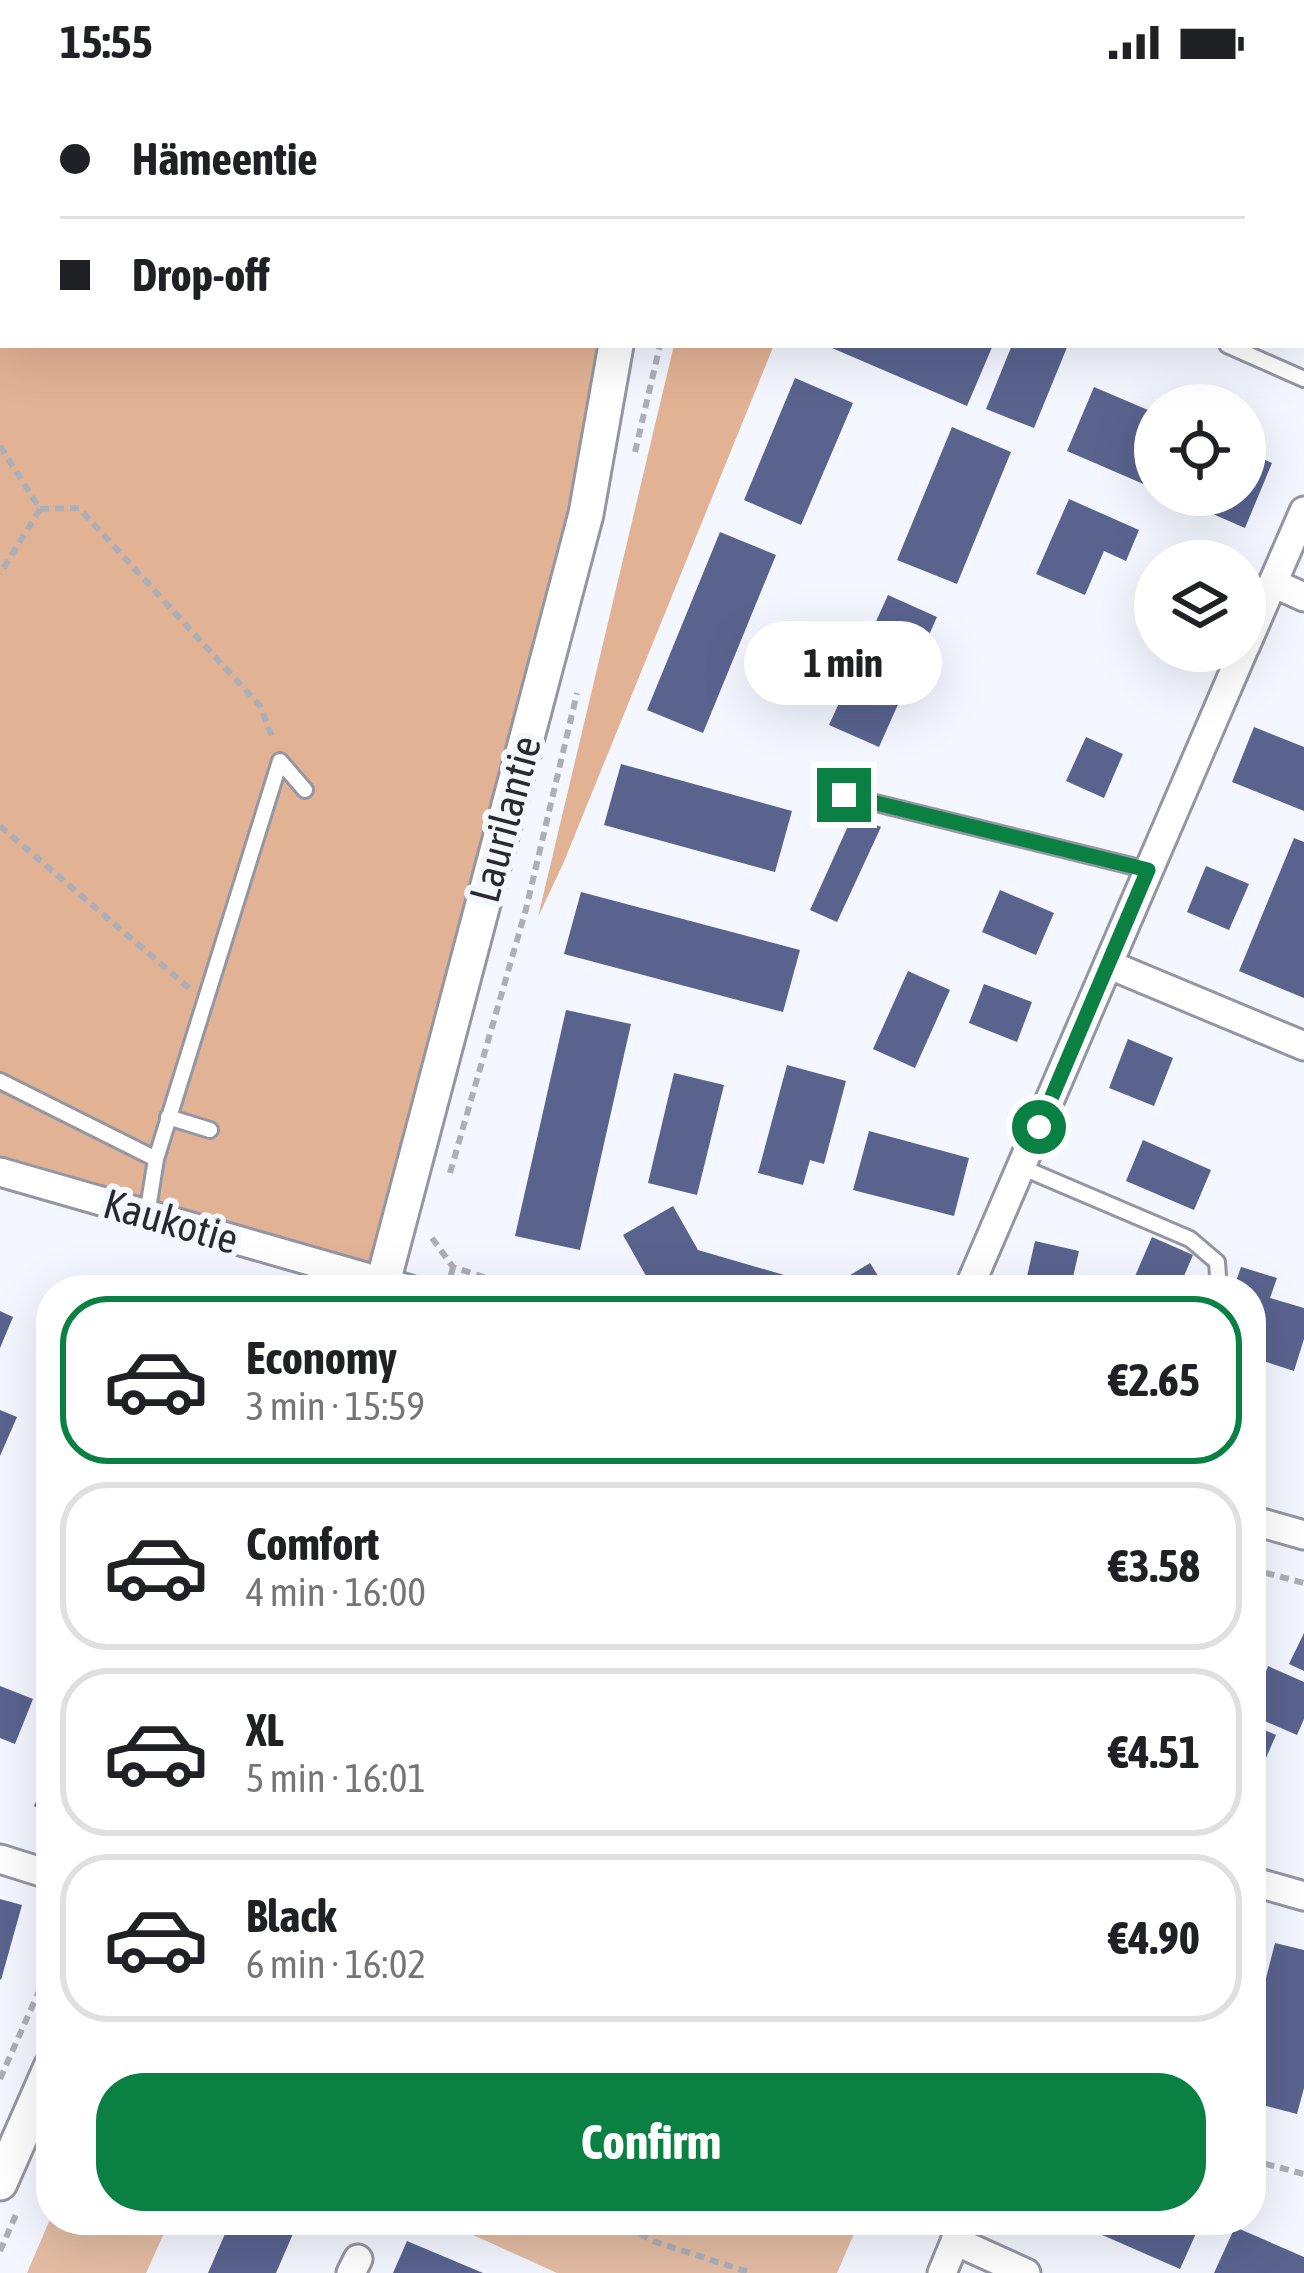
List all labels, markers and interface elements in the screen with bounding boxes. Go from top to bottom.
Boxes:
text: 15:55 [60,16,153,68]
text: Hämeentie [132,133,318,185]
text: Drop-off [132,249,270,301]
map controls [1134,384,1266,672]
button: locate [1134,384,1266,516]
button: layers [1134,540,1266,672]
callout: 1 min [745,621,943,705]
text: 1 min [803,641,883,685]
street label: Laurilantie [460,731,550,907]
route end [817,768,871,822]
route start [1012,1100,1066,1154]
street label: Kaukotie [98,1179,244,1263]
icon: car [102,1326,210,1434]
text: Economy [246,1332,397,1384]
text: €2.65 [1108,1354,1200,1406]
text: 3 min · 15:59 [246,1384,425,1428]
icon: car [102,1512,210,1620]
text: Comfort [246,1518,379,1570]
text: €3.58 [1108,1540,1200,1592]
text: 4 min · 16:00 [246,1570,426,1614]
icon: car [102,1698,210,1806]
text: XL [246,1704,284,1756]
text: €4.51 [1108,1726,1200,1778]
text: 5 min · 16:01 [246,1756,426,1800]
icon: car [102,1884,210,1992]
text: Black [246,1890,337,1942]
text: €4.90 [1108,1912,1200,1964]
text: 6 min · 16:02 [246,1942,426,1986]
button: Confirm [96,2073,1206,2211]

